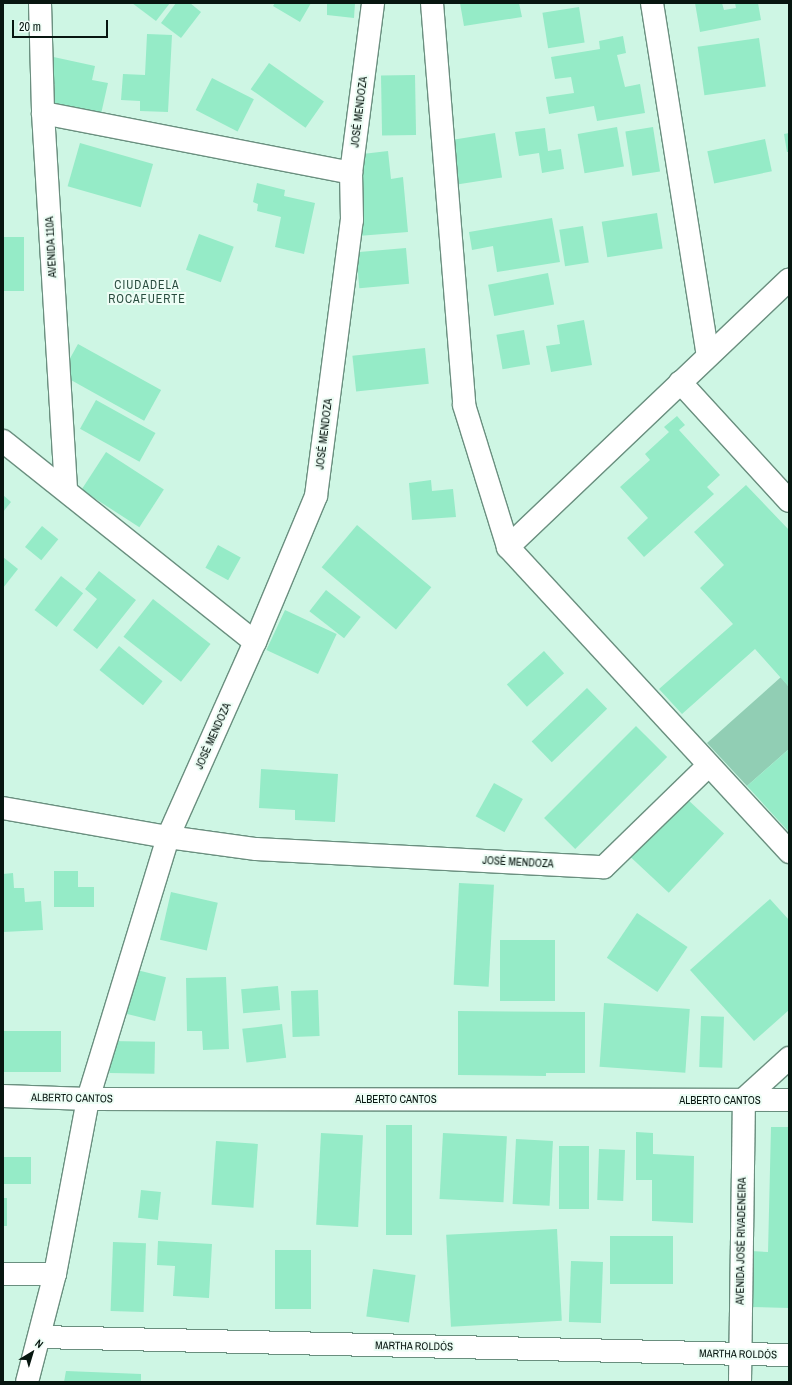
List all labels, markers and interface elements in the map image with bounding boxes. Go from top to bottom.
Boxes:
scale bar [14,12,110,38]
text: 20 m [19,19,41,35]
street label: JOSÉ MENDOZA [348,76,370,148]
street label: AVENIDA 110A [43,216,59,278]
district label: CIUDADELA ROCAFUERTE [108,279,186,307]
street label: JOSÉ MENDOZA [313,398,335,470]
street label: JOSÉ MENDOZA [192,701,234,771]
street label: JOSÉ MENDOZA [482,854,554,870]
street label: ALBERTO CANTOS [31,1091,113,1105]
street label: ALBERTO CANTOS [355,1092,437,1106]
street label: ALBERTO CANTOS [679,1093,761,1107]
street label: AVENIDA JOSÉ RIVADENEIRA [733,1177,749,1305]
north arrow [12,1333,52,1373]
text: N [33,1336,46,1351]
street label: MARTHA ROLDÓS [375,1339,453,1353]
street label: MARTHA ROLDÓS [699,1347,777,1361]

